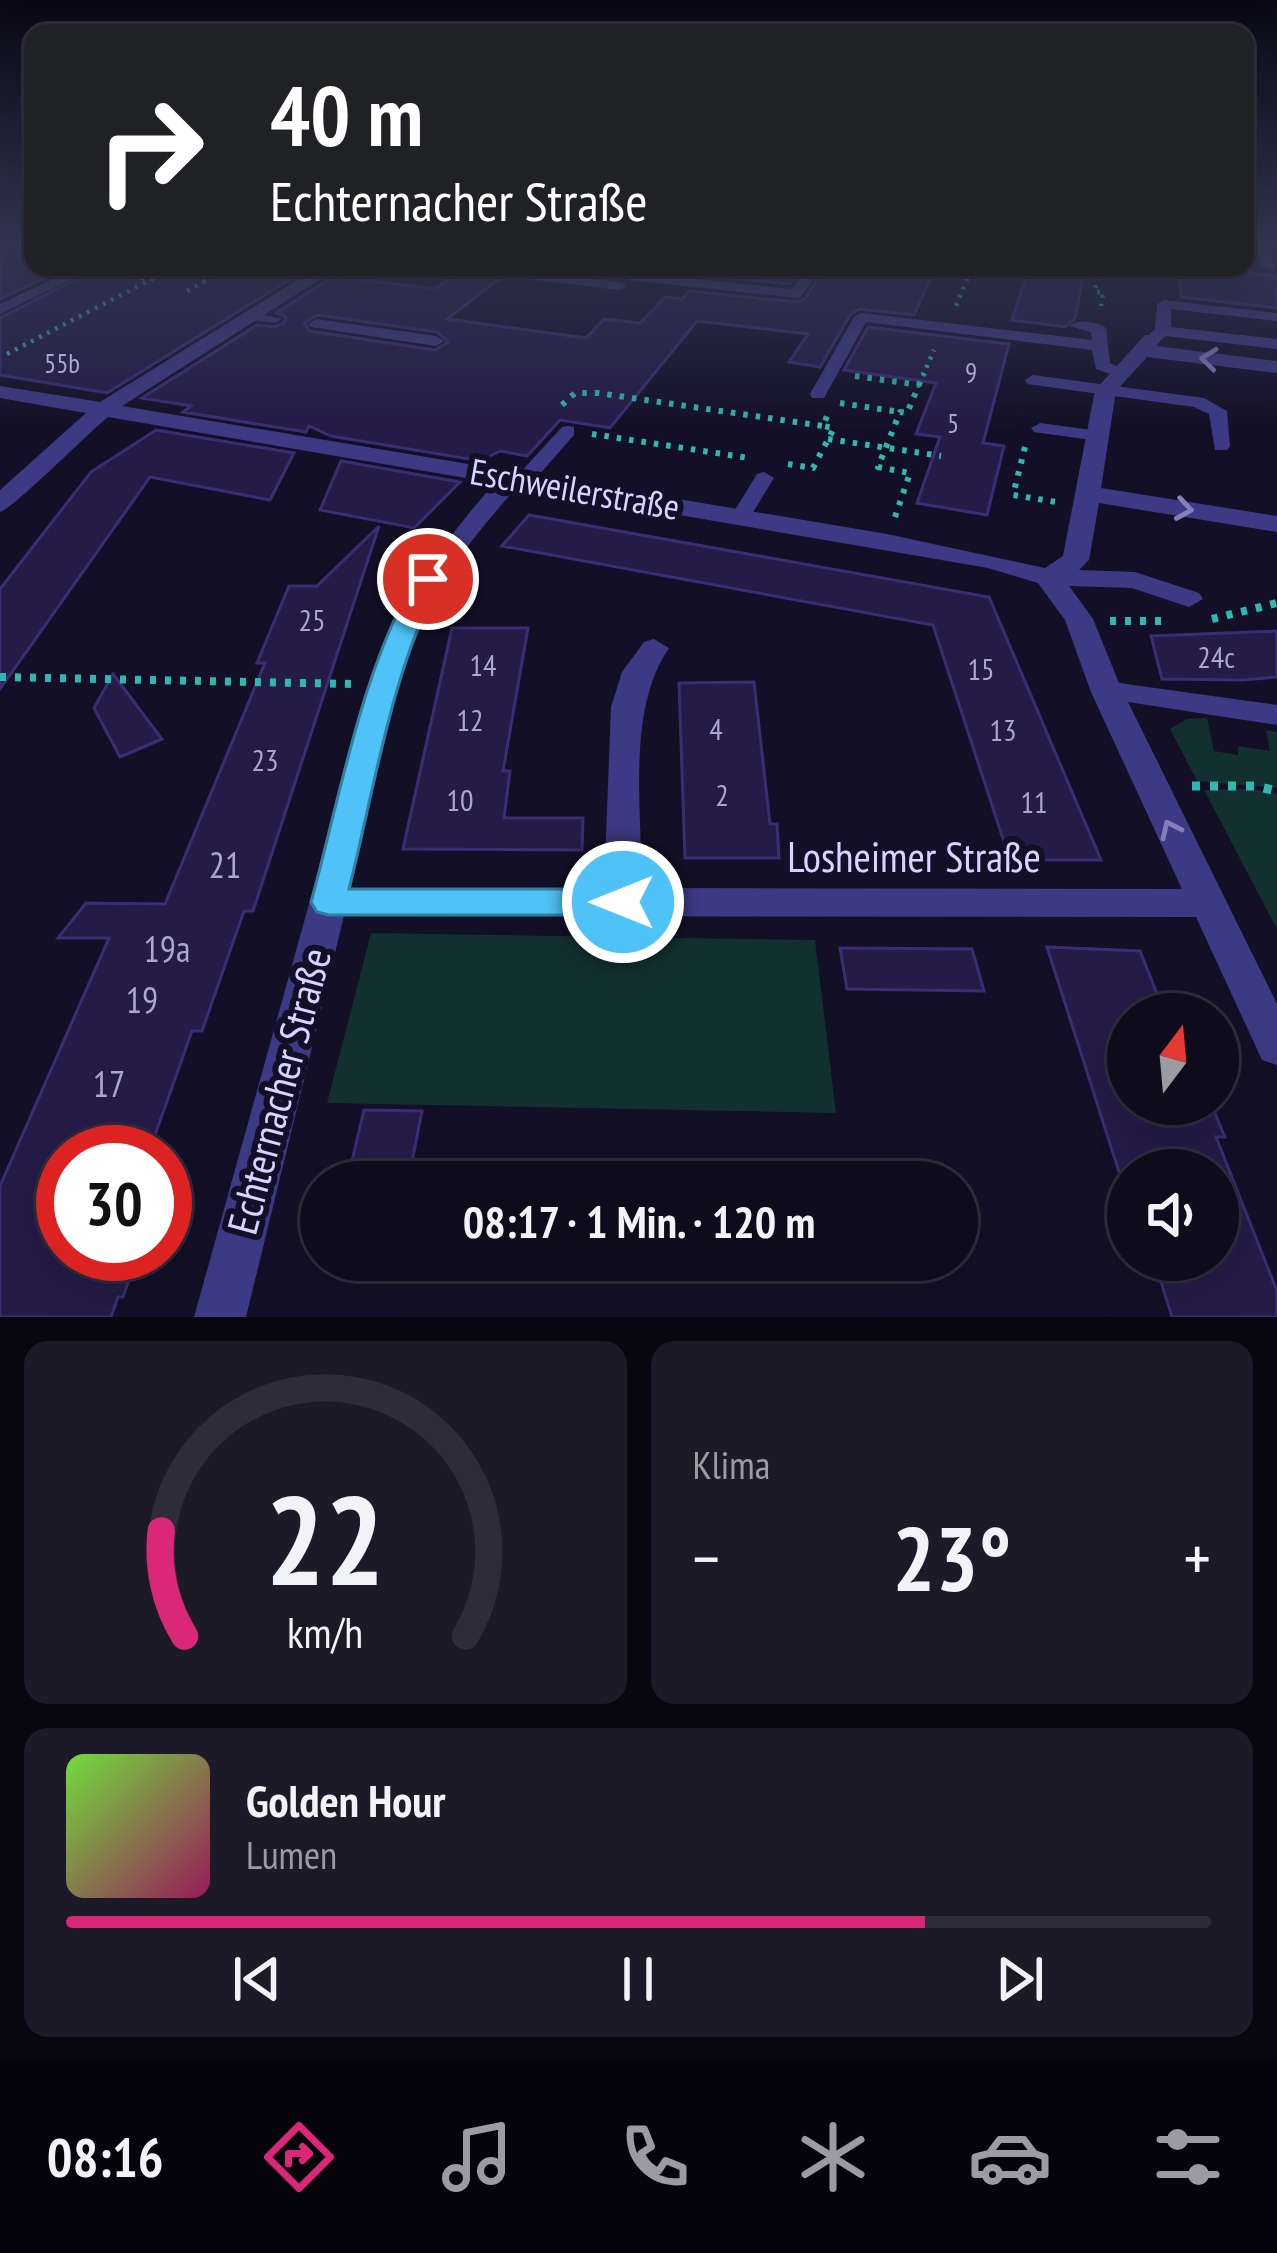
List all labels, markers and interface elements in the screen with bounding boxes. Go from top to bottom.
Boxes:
text: 40 m [270,60,423,169]
icon: right [72,72,228,228]
text: Echternacher Straße [270,166,648,236]
house number: 55b [44,346,80,380]
one-way arrow [1200,346,1219,372]
house number: 9 [965,355,977,389]
house number: 5 [947,406,959,440]
street label: Eschweilerstraße [467,447,683,530]
one-way arrow [1174,496,1194,521]
pin [377,528,479,630]
icon: arrive [395,546,461,612]
house number: 25 [299,600,326,639]
house number: 24c [1197,637,1235,676]
house number: 14 [470,645,497,684]
house number: 15 [968,649,995,688]
house number: 12 [457,700,484,739]
house number: 4 [709,709,723,748]
house number: 13 [990,710,1017,749]
house number: 23 [252,740,279,779]
house number: 2 [715,775,729,814]
house number: 10 [447,780,474,819]
house number: 11 [1021,782,1048,821]
one-way arrow [1161,820,1185,841]
street label: Losheimer Straße [787,829,1041,884]
position arrow [560,839,686,965]
house number: 21 [209,841,241,888]
house number: 19a [144,925,190,972]
street label: Echternacher Straße [214,942,343,1240]
house number: 19 [126,976,158,1023]
north arrow [1107,993,1239,1125]
map controls [1107,993,1239,1281]
house number: 17 [93,1060,125,1107]
speed limit sign: 30 [36,1125,192,1281]
button: sound [1107,1149,1239,1281]
text: 08:17 · 1 Min. · 120 m [463,1192,815,1250]
text: Klima [693,1439,770,1490]
text: 22 [266,1458,385,1619]
text: 23° [892,1499,1011,1616]
text: − [693,1515,720,1600]
text: + [1184,1515,1211,1600]
text: km/h [287,1603,363,1659]
text: Golden Hour [246,1771,446,1829]
text: Lumen [246,1829,337,1880]
icon: previous [224,1946,290,2012]
icon: pause [605,1946,671,2012]
icon: next [987,1946,1053,2012]
icon: directions [257,2115,341,2199]
icon: music [435,2115,519,2199]
icon: phone [613,2115,697,2199]
icon: climate [791,2115,875,2199]
icon: car [968,2115,1052,2199]
icon: filters [1146,2115,1230,2199]
text: 08:16 [47,2122,164,2192]

